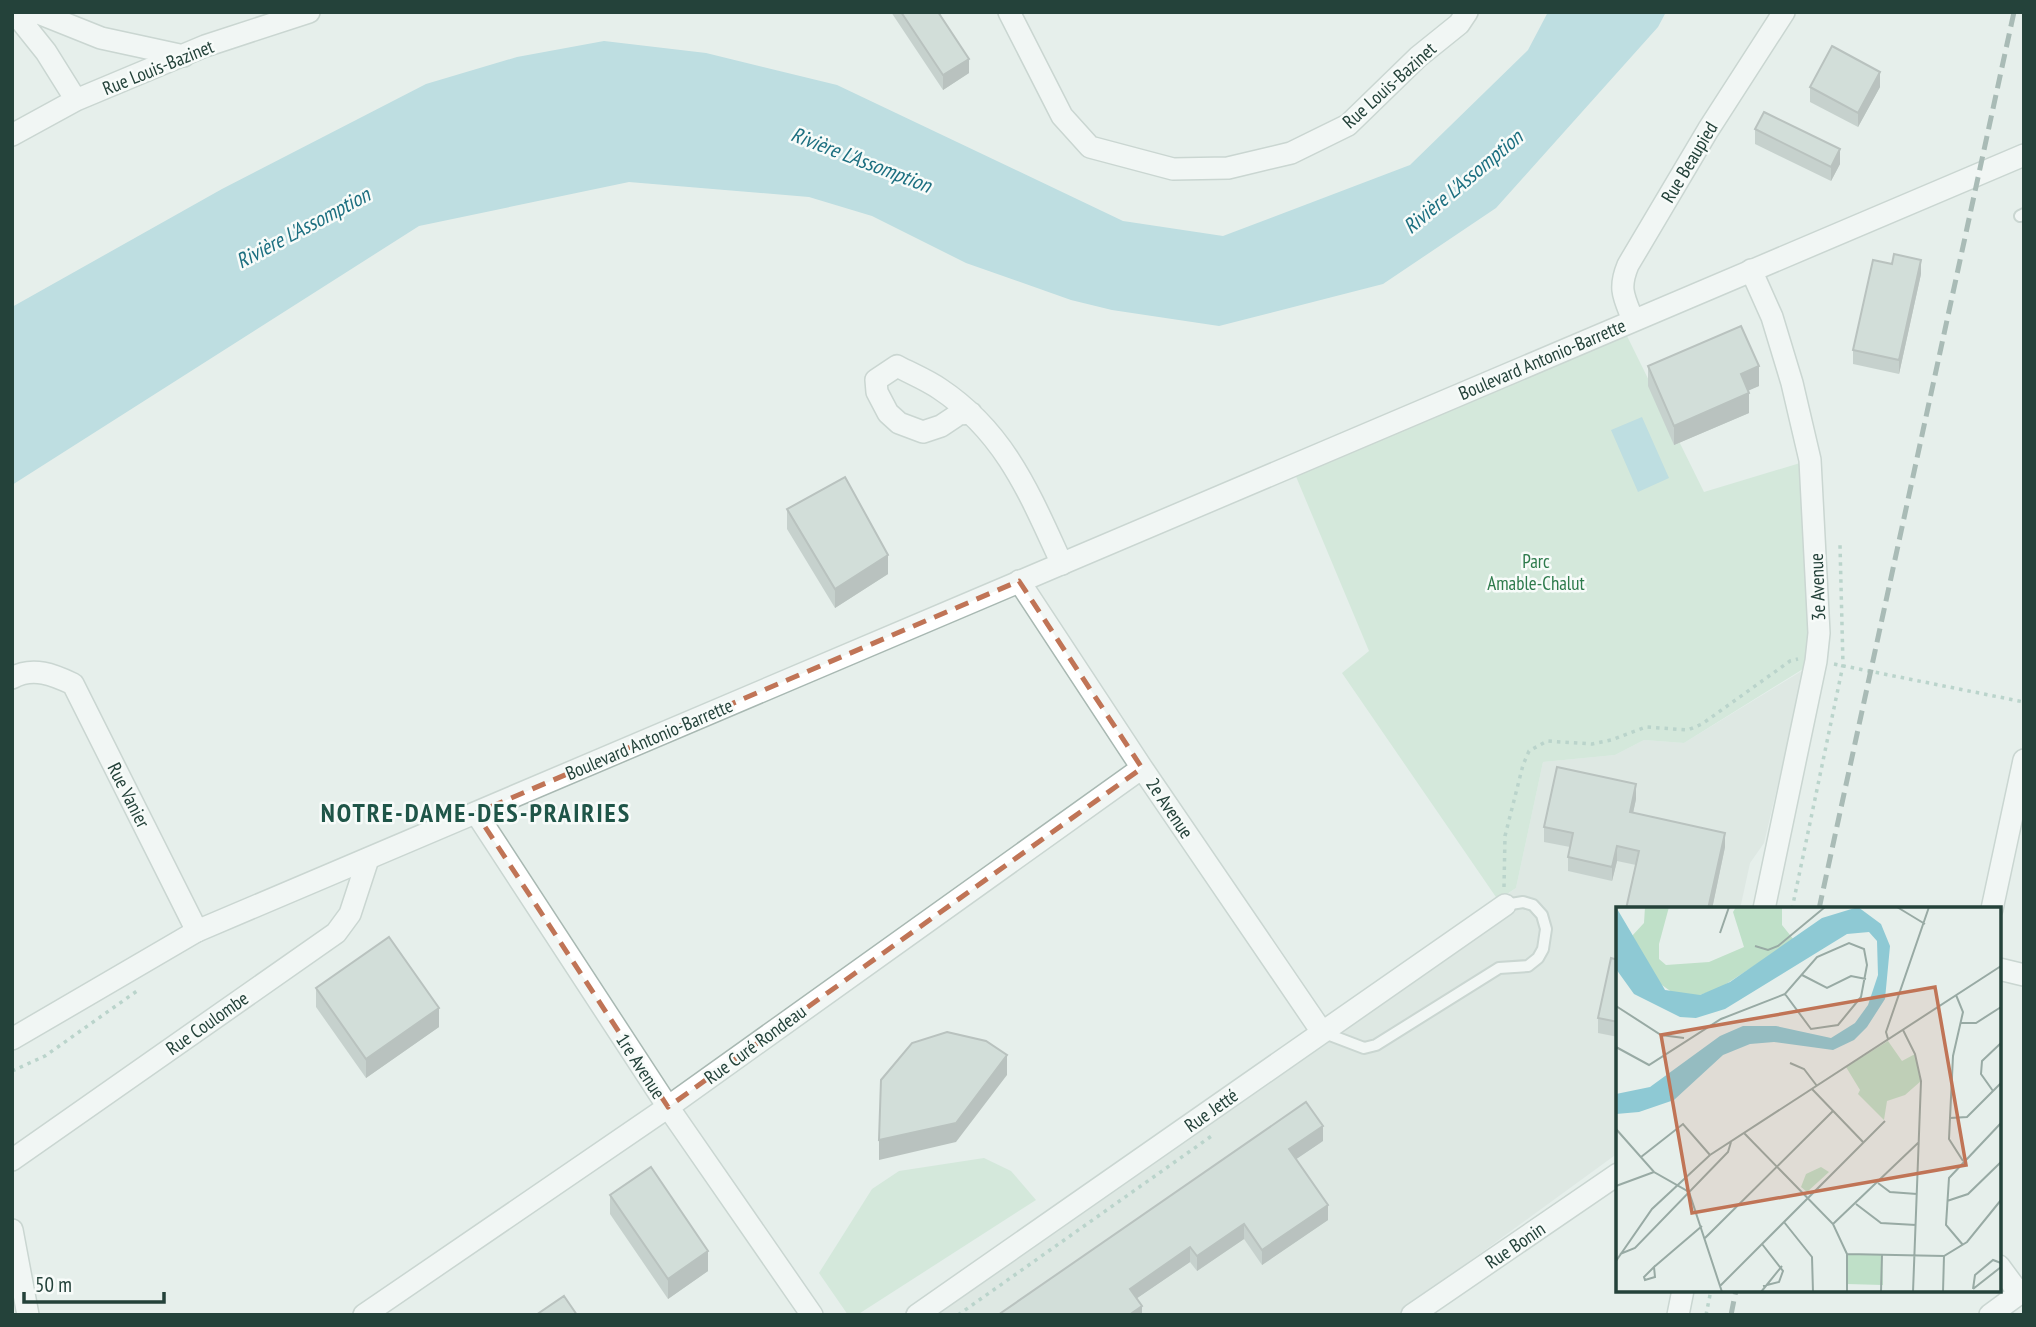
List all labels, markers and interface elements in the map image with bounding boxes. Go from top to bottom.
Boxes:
street label: Rue Louis-Bazinet [99,34,218,100]
street label: Rue Louis-Bazinet [1337,36,1441,133]
street label: Rue Beaupied [1655,117,1723,207]
water label: Rivière L'Assomption [787,120,937,199]
water label: Rivière L'Assomption [1397,123,1529,239]
water label: Rivière L'Assomption [231,180,376,274]
street label: Boulevard Antonio-Barrette [1455,313,1629,405]
park label: Parc Amable-Chalut [1487,549,1586,595]
street label: 3e Avenue [1804,552,1830,621]
street label: Boulevard Antonio-Barrette [562,693,736,785]
street label: Rue Vanier [102,758,156,832]
street label: 2e Avenue [1141,773,1199,843]
district label: NOTRE-DAME-DES-PRAIRIES [321,796,631,829]
inset map [1616,907,2001,1292]
street label: Rue Coulombe [161,986,253,1060]
street label: Rue Curé Rondeau [699,999,811,1089]
street label: 1re Avenue [611,1029,671,1103]
street label: Rue Jetté [1180,1083,1243,1137]
street label: Rue Bonin [1480,1216,1550,1274]
scale bar [24,1260,164,1304]
text: 50 m [35,1271,72,1298]

